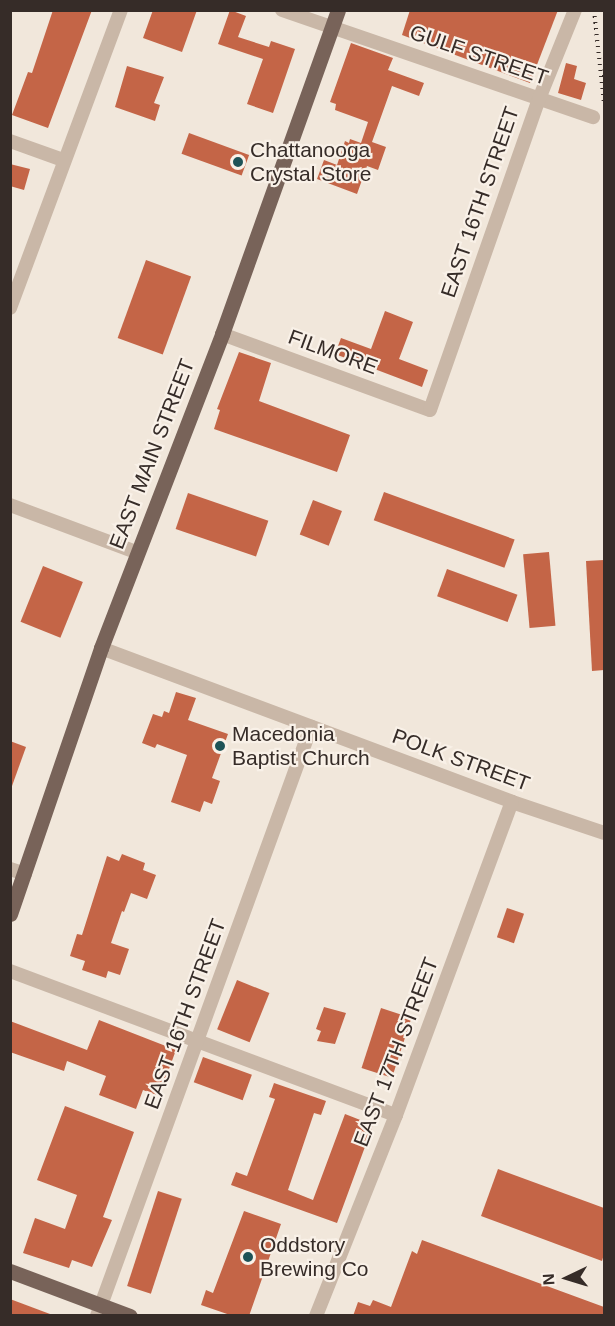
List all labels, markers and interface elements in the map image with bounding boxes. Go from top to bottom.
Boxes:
street label: GULF STREET [406,20,552,90]
street label: EAST 16TH STREET [435,103,525,301]
place label: Chattanooga Crystal Store [250,137,371,187]
marker: Chattanooga Crystal Store [231,155,245,169]
street label: FILMORE [285,324,381,380]
street label: EAST MAIN STREET [104,355,200,553]
place label: Macedonia Baptist Church [232,721,370,771]
street label: POLK STREET [389,723,533,797]
marker: Macedonia Baptist Church [213,739,227,753]
street label: EAST 16TH STREET [139,915,231,1113]
street label: EAST 17TH STREET [348,954,444,1150]
place label: Oddstory Brewing Co [260,1232,369,1282]
north arrow [537,1248,597,1308]
marker: Oddstory Brewing Co [241,1250,255,1264]
text: N [540,1273,557,1286]

